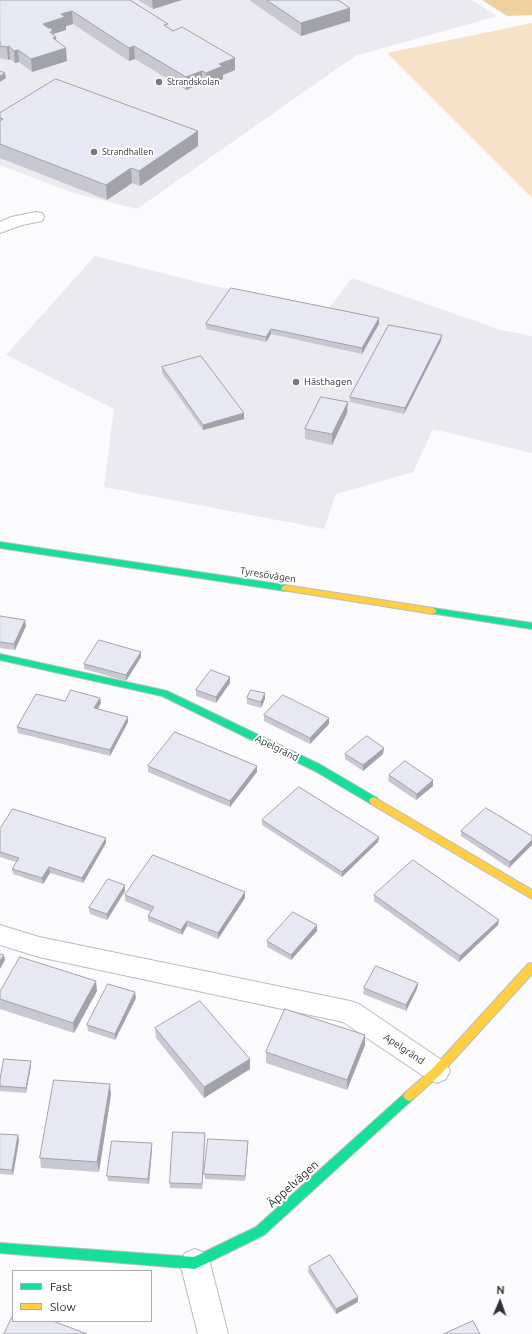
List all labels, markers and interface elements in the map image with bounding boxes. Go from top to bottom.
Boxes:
marker: Strandskolan [154,77,164,87]
place label: Strandskolan [167,77,219,87]
marker: Strandhallen [89,147,99,157]
place label: Strandhallen [102,147,153,157]
place label: Hästhagen [304,376,352,388]
marker: Hästhagen [291,377,301,387]
street label: Tyresövägen [239,565,297,585]
street label: Apelgränd [253,732,301,764]
street label: Apelgränd [381,1031,427,1067]
street label: Äppelvägen [264,1157,322,1211]
legend [12,1270,152,1322]
text: Fast [50,1280,72,1293]
north arrow [480,1282,520,1322]
text: N [496,1284,505,1296]
text: Slow [50,1300,76,1313]

